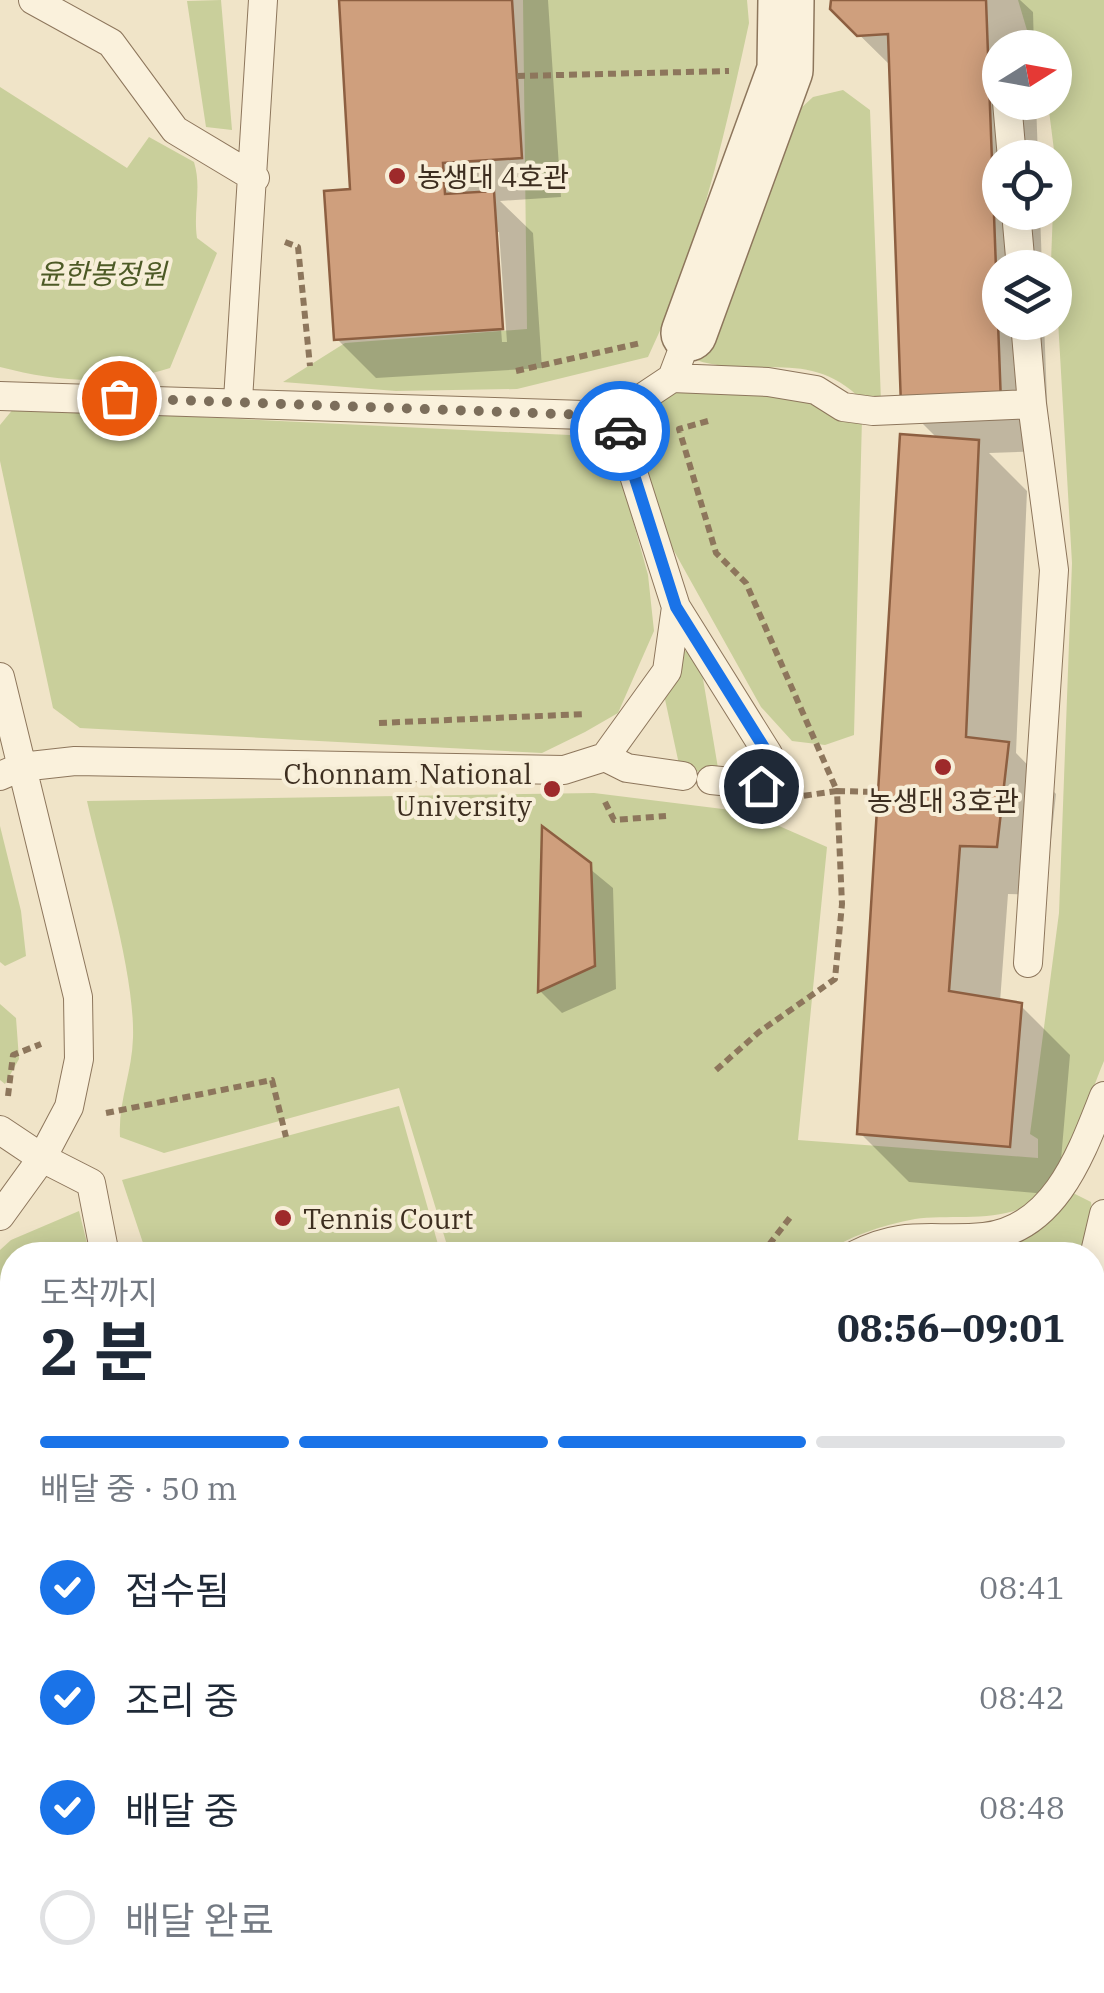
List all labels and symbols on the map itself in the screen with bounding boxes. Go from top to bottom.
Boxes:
north arrow [982,30,1072,120]
place label: 농생대 4호관 [417,158,569,195]
marker: 농생대 4호관 [386,165,408,187]
park label: 윤한봉정원 [38,255,169,292]
pin [77,356,162,441]
courier [570,381,670,481]
pin [719,744,804,829]
place label: Chonnam National University [284,755,532,824]
marker: 농생대 3호관 [932,756,954,778]
marker: Chonnam National University [541,778,563,800]
place label: 농생대 3호관 [867,782,1019,819]
place label: Tennis Court [303,1200,473,1237]
marker: Tennis Court [272,1207,294,1229]

